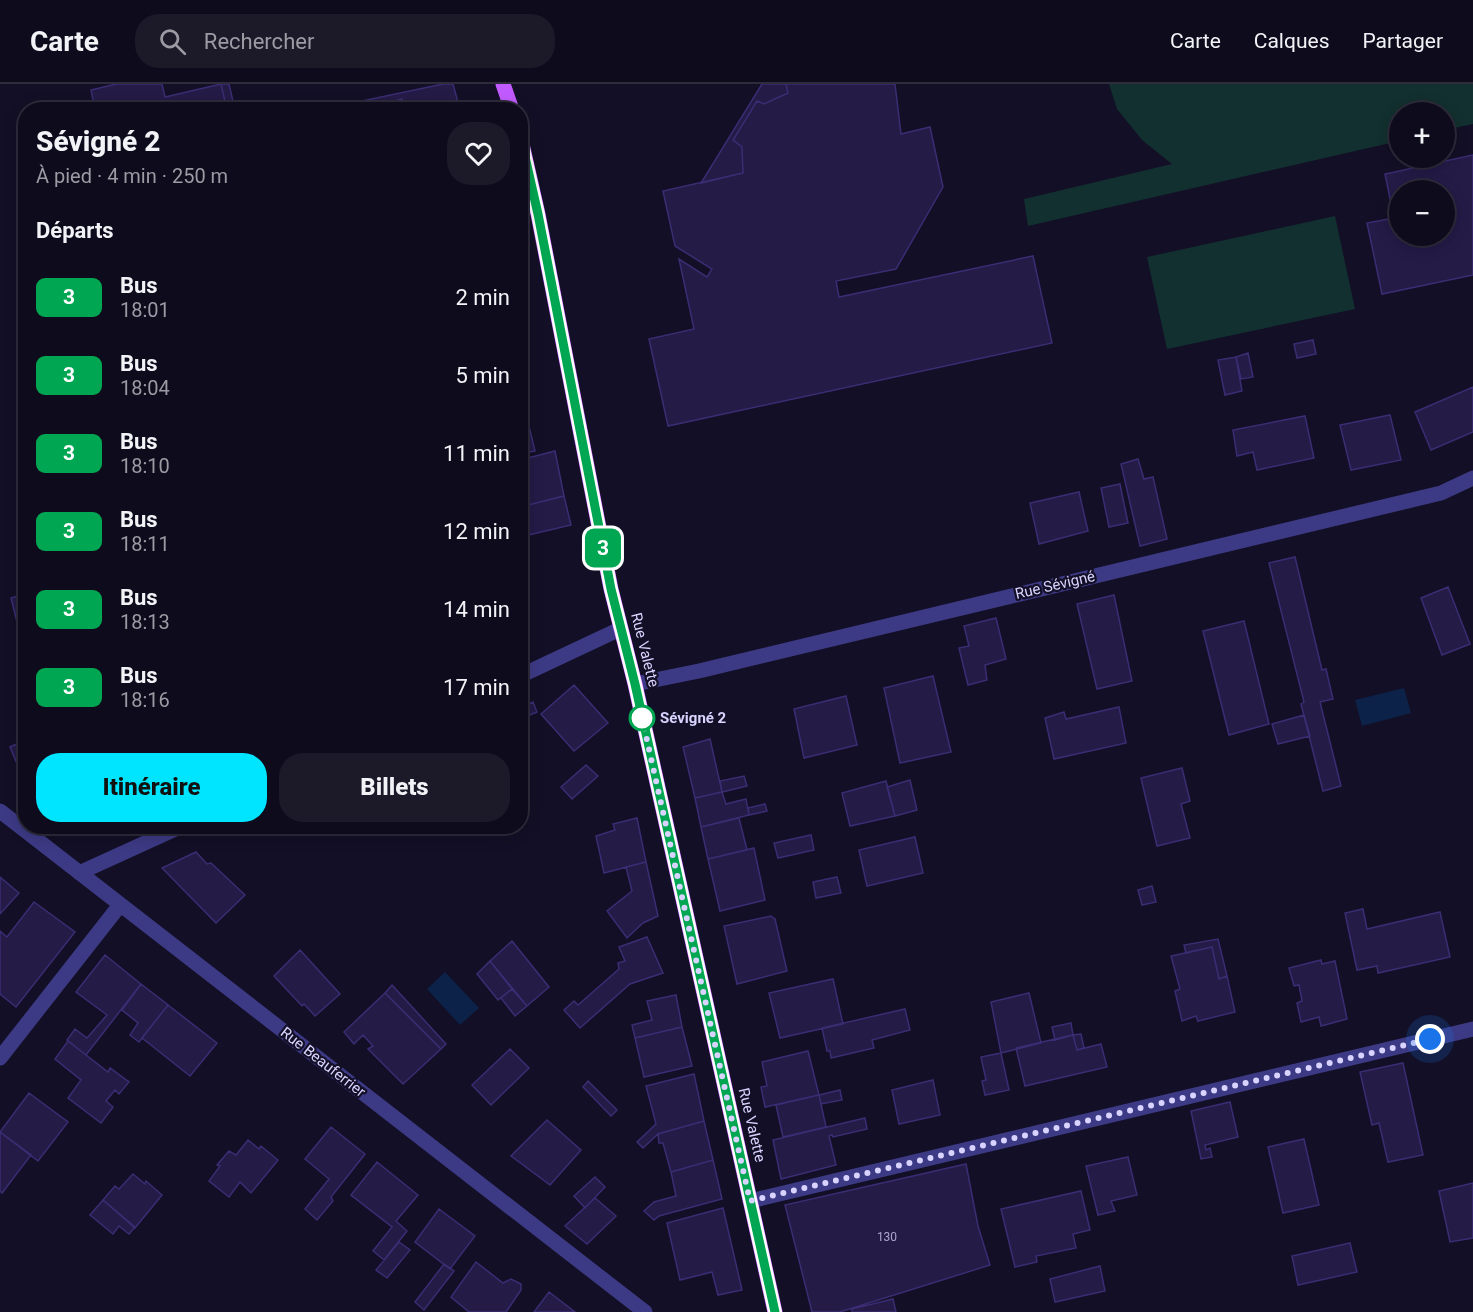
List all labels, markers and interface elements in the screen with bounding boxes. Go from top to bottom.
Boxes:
search box [135,14,555,68]
text: Carte [30,25,99,58]
icon: search [156,25,189,58]
text: Rechercher [204,29,314,54]
text: Carte [1170,29,1221,53]
text: Calques [1254,29,1329,53]
text: Partager [1362,29,1443,53]
map controls [1389,102,1455,246]
button: + [1389,102,1455,168]
button: heart [447,122,510,185]
text: Sévigné 2 [36,125,160,158]
text: À pied · 4 min · 250 m [36,164,228,188]
button: − [1389,180,1455,246]
text: Départs [36,218,114,243]
text: Bus [120,273,158,298]
text: 3 [63,285,75,309]
text: 2 min [455,285,510,310]
text: 18:01 [120,298,170,322]
text: Bus [120,351,158,376]
text: 3 [63,363,75,387]
text: 5 min [455,363,510,388]
text: 18:04 [120,376,170,400]
text: Bus [120,429,158,454]
text: 3 [63,441,75,465]
text: 11 min [443,441,510,466]
text: 18:10 [120,454,170,478]
text: Bus [120,507,158,532]
text: 3 [63,519,75,543]
text: 12 min [443,519,510,544]
line badge: 3 [584,528,622,568]
text: 18:11 [120,532,170,556]
text: 3 [597,536,609,560]
street label: Rue Sévigné [1013,567,1097,603]
text: Bus [120,585,158,610]
text: 3 [63,597,75,621]
text: 14 min [443,597,510,622]
text: 18:13 [120,610,170,634]
street label: Rue Valette [627,611,663,689]
text: Bus [120,663,158,688]
text: 3 [63,675,75,699]
text: 17 min [443,675,510,700]
text: 18:16 [120,688,170,712]
marker: Sévigné 2 [629,705,655,731]
place label: Sévigné 2 [660,709,727,727]
button: Itinéraire [36,753,267,822]
button: Billets [279,753,510,822]
street label: Rue Beauferrier [277,1023,369,1101]
your location [1415,1024,1445,1054]
street label: Rue Valette [735,1086,769,1164]
house number: 130 [877,1230,897,1244]

